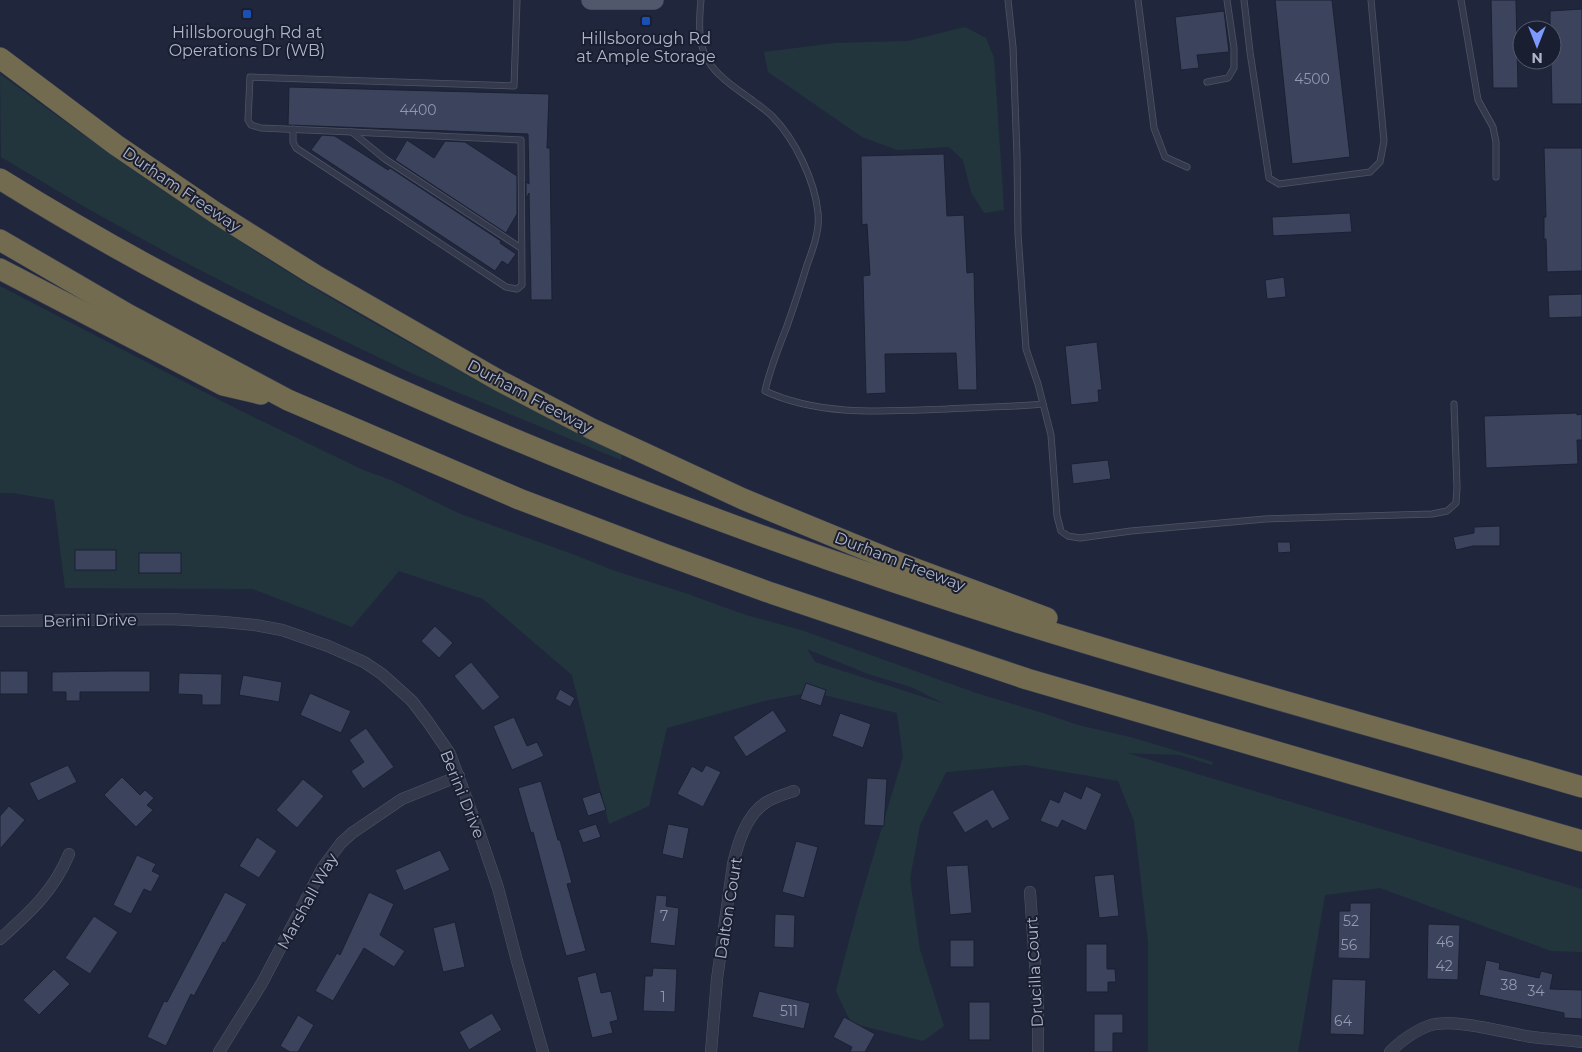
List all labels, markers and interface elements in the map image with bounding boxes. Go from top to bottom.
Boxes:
marker: Hillsborough Rd at Operations Dr (WB) [241,8,253,20]
marker: Hillsborough Rd at Ample Storage [640,15,652,27]
north arrow [1512,20,1562,70]
place label: Hillsborough Rd at Operations Dr (WB) [169,23,325,60]
place label: Hillsborough Rd at Ample Storage [576,29,716,66]
text: N [1531,49,1543,67]
house number: 4500 [1294,70,1330,88]
house number: 4400 [399,101,437,119]
street label: Durham Freeway [119,143,245,236]
street label: Durham Freeway [464,356,596,438]
street label: Durham Freeway [832,528,968,595]
street label: Berini Drive [43,610,137,631]
street label: Berini Drive [436,747,489,841]
street label: Marshall Way [273,850,342,952]
street label: Dalton Court [711,855,746,960]
house number: 7 [660,907,668,925]
house number: 52 [1343,912,1359,930]
street label: Drucilla Court [1022,916,1047,1028]
house number: 46 [1436,933,1454,951]
house number: 56 [1341,936,1358,954]
house number: 42 [1435,957,1453,975]
house number: 38 [1501,976,1517,994]
house number: 34 [1527,982,1545,1000]
house number: 1 [660,988,666,1006]
house number: 511 [780,1002,798,1020]
house number: 64 [1334,1012,1353,1030]

